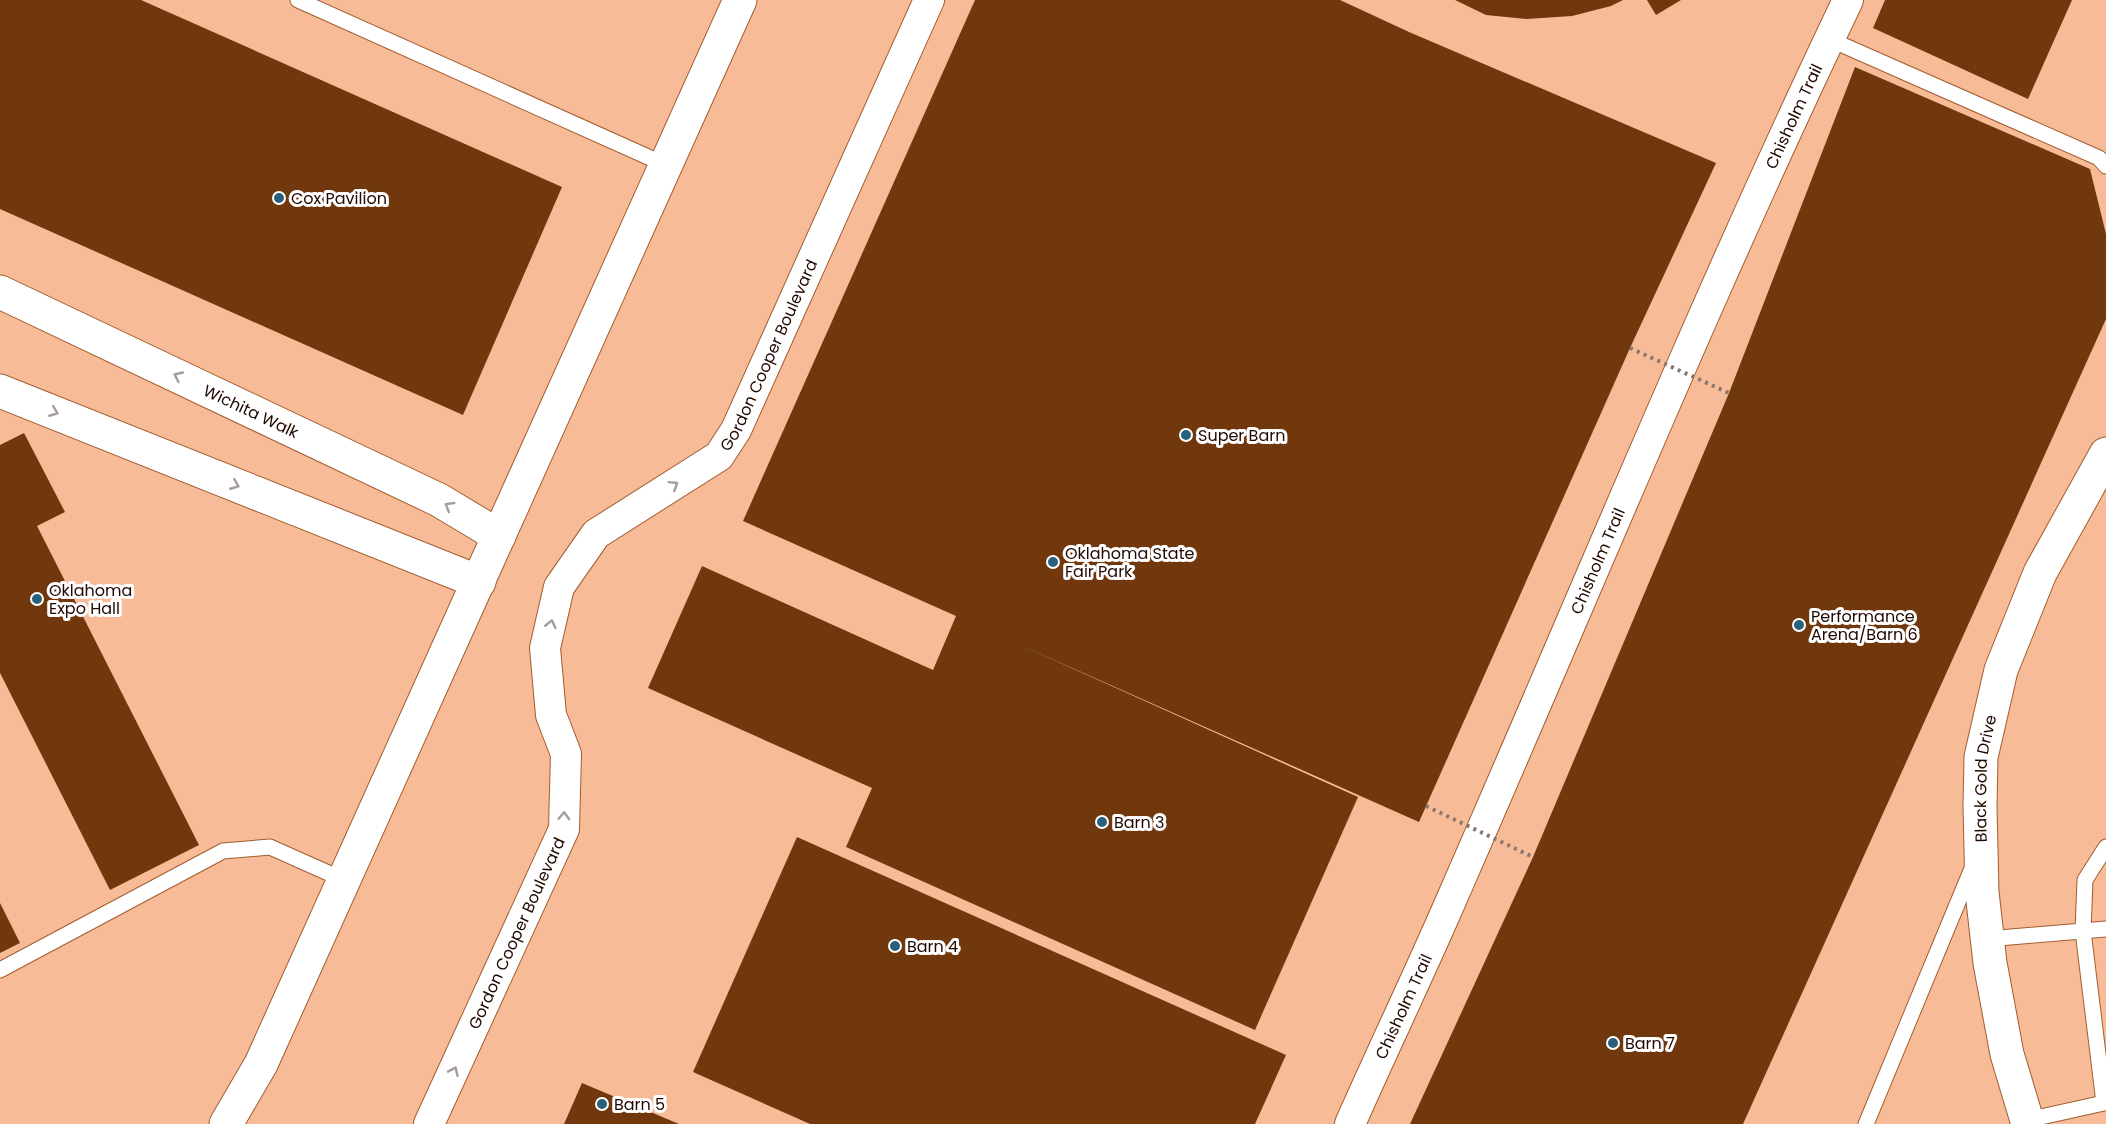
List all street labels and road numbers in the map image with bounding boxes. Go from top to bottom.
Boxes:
street label: Chisholm Trail [1759,60,1828,173]
street label: Gordon Cooper Boulevard [714,256,823,455]
street label: Wichita Walk [200,379,303,444]
street label: Chisholm Trail [1564,504,1630,618]
street label: Black Gold Drive [1968,712,2002,843]
street label: Gordon Cooper Boulevard [462,833,570,1033]
street label: Chisholm Trail [1369,950,1437,1063]

